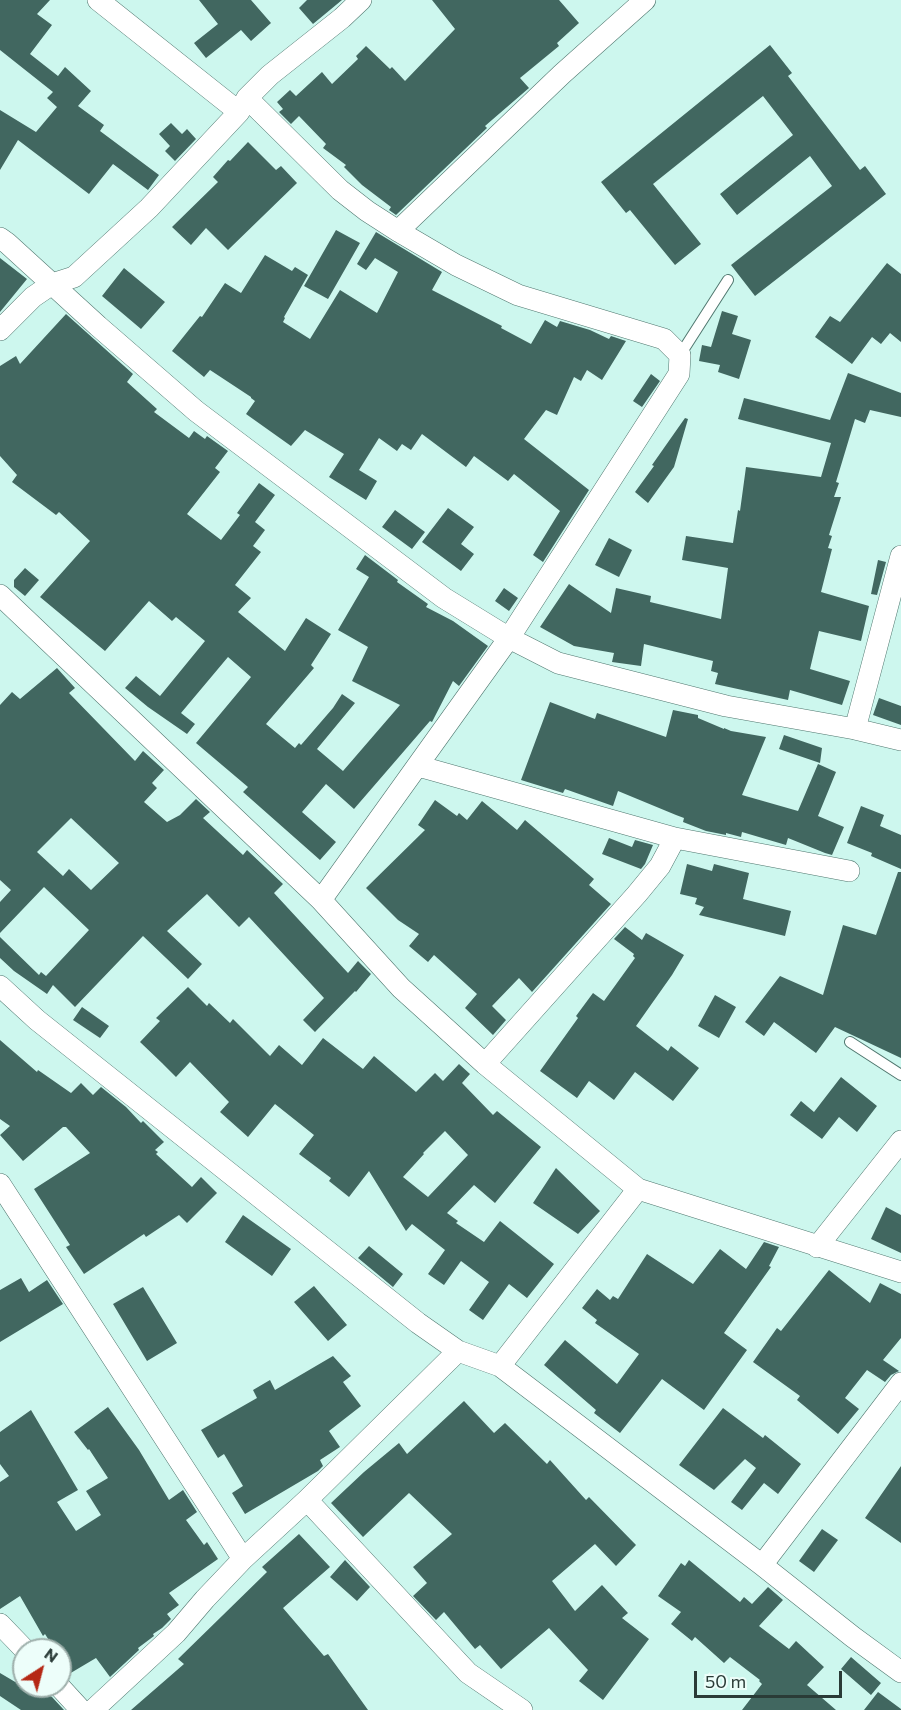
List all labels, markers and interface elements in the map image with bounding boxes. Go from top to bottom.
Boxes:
north arrow [12,1638,72,1698]
text: N [41,1643,62,1666]
scale bar [697,1659,846,1697]
text: 50 m [705,1670,746,1692]

